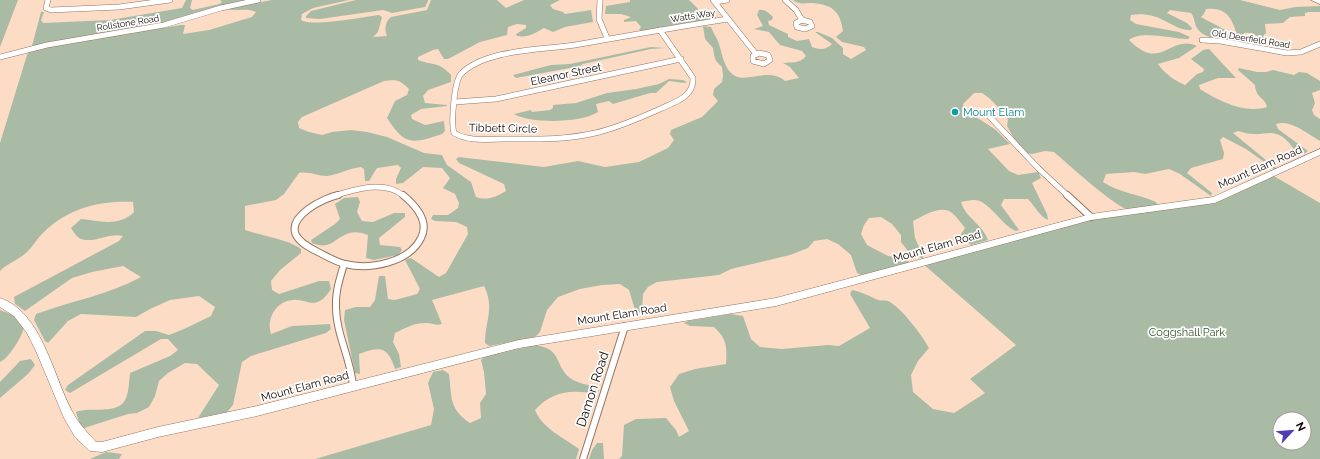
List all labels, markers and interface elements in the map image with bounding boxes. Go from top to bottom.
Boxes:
street label: Watts Way [670,8,716,24]
street label: Rollstone Road [96,13,160,33]
street label: Old Deerfield Road [1211,28,1291,50]
street label: Eleanor Street [530,61,603,88]
place label: Mount Elam [963,106,1024,119]
marker: Mount Elam [950,107,960,117]
street label: Tibbett Circle [469,121,538,136]
street label: Mount Elam Road [1216,143,1304,192]
street label: Mount Elam Road [892,228,983,265]
street label: Mount Elam Road [576,301,668,328]
park label: Coggshall Park [1149,326,1225,339]
street label: Damon Road [573,350,612,429]
street label: Mount Elam Road [260,368,351,404]
north arrow [1272,411,1312,451]
text: N [1293,420,1308,433]

